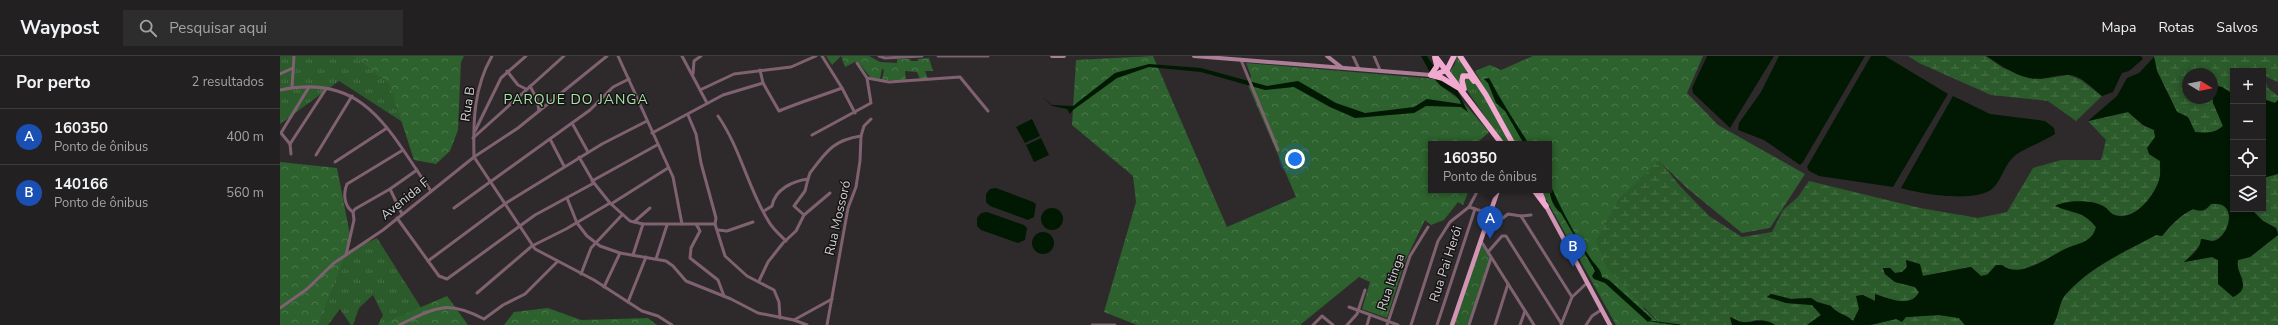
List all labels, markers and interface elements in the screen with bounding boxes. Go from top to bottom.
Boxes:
search box [123,10,403,46]
text: Waypost [20,15,99,41]
icon: search [137,17,159,39]
text: Pesquisar aqui [169,18,267,38]
text: Mapa [2101,18,2136,37]
text: Rotas [2158,18,2194,37]
text: Salvos [2216,18,2258,37]
north arrow [2182,68,2218,104]
map controls [2230,68,2266,212]
button: + [2230,68,2266,104]
text: Por perto [16,71,91,94]
text: 2 resultados [192,73,264,91]
street label: Rua B [456,85,480,123]
district label: PARQUE DO JANGA [503,90,649,109]
button: − [2230,104,2266,140]
text: 160350 [54,118,108,138]
text: A [24,128,34,146]
text: 400 m [226,128,264,146]
text: Ponto de ônibus [54,138,148,156]
button: locate [2230,140,2266,176]
popup [1428,141,1552,193]
text: 160350 [1443,148,1497,168]
your location [1285,149,1305,169]
text: Ponto de ônibus [1443,168,1537,186]
text: 140166 [54,174,108,194]
street label: Avenida F [377,174,433,224]
button: layers [2230,176,2266,212]
street label: Rua Mossoró [821,179,855,257]
text: B [25,184,33,202]
text: 560 m [226,184,264,202]
text: Ponto de ônibus [54,194,148,212]
pin: A [1477,206,1503,239]
street label: Rua Pai Herói [1425,224,1467,304]
pin: B [1560,234,1586,267]
street label: Rua Itinga [1373,251,1409,313]

